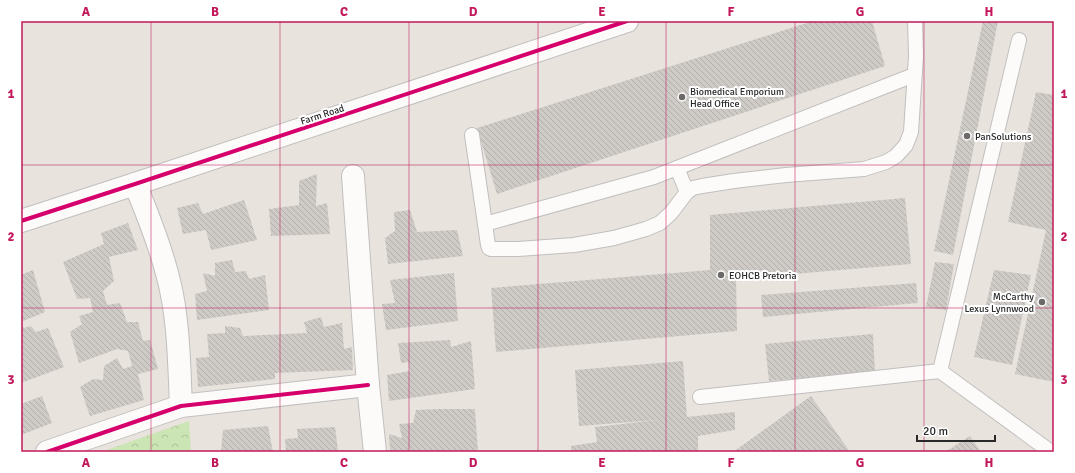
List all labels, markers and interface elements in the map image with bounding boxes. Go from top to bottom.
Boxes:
text: A [82,4,91,20]
text: B [211,4,219,20]
text: C [340,4,348,20]
text: D [469,4,478,20]
text: E [598,4,606,20]
text: F [728,4,735,20]
text: G [856,4,864,20]
text: H [985,4,993,20]
text: 1 [7,86,15,102]
place label: Biomedical Emporium Head Office [690,86,784,110]
text: 1 [1060,86,1068,102]
marker: Biomedical Emporium Head Office [677,92,687,102]
street label: Farm Road [299,102,346,128]
marker: PanSolutions [962,131,972,141]
place label: PanSolutions [975,131,1032,143]
text: 2 [7,229,15,245]
text: 2 [1060,229,1068,245]
marker: EOHCB Pretoria [716,270,726,280]
place label: EOHCB Pretoria [729,270,796,282]
place label: McCarthy Lexus Lynnwood [964,291,1034,315]
marker: McCarthy Lexus Lynnwood [1037,297,1047,307]
text: 3 [7,372,15,388]
text: 3 [1060,372,1068,388]
scale bar [917,417,995,443]
text: 20 m [923,424,948,439]
text: A [82,455,91,471]
text: B [211,455,219,471]
text: C [340,455,348,471]
text: D [469,455,478,471]
text: E [598,455,606,471]
text: F [728,455,735,471]
text: G [856,455,864,471]
text: H [985,455,993,471]

